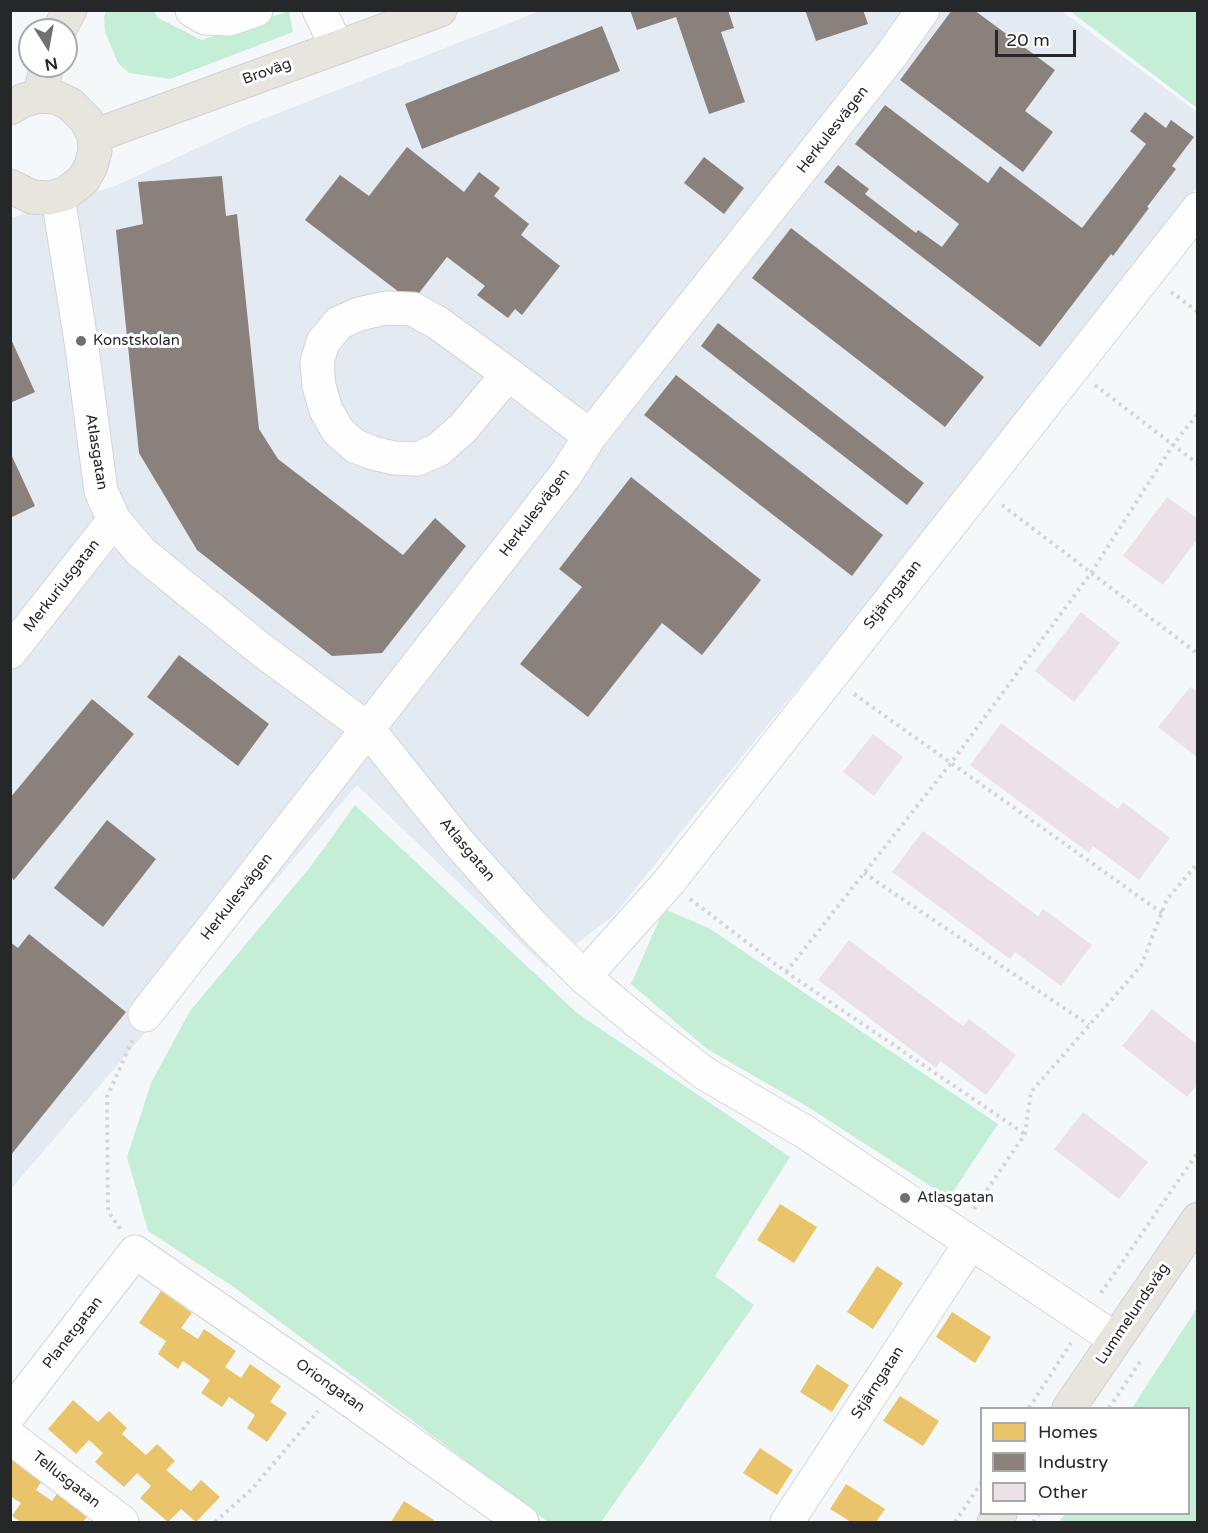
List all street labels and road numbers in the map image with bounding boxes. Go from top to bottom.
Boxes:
street label: Broväg [240,55,294,89]
street label: Herkulesvägen [793,83,873,177]
street label: Atlasgatan [81,413,111,491]
street label: Herkulesvägen [496,465,574,561]
street label: Merkuriusgatan [20,536,104,636]
street label: Stjärngatan [860,557,926,633]
street label: Atlasgatan [435,815,499,885]
street label: Herkulesvägen [197,850,277,944]
street label: Lummelundsväg [1092,1260,1174,1368]
street label: Planetgatan [39,1293,107,1373]
street label: Stjärngatan [848,1343,908,1423]
street label: Oriongatan [292,1355,368,1417]
street label: Tellusgatan [28,1448,104,1512]

